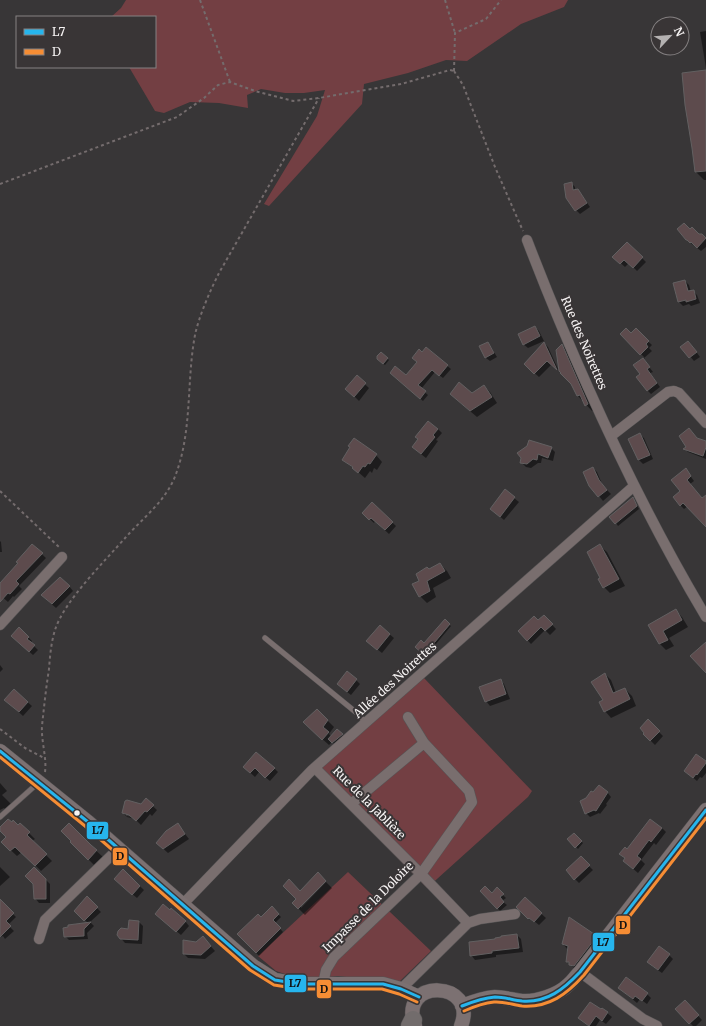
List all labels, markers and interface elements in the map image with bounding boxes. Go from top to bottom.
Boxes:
legend [16,16,156,68]
north arrow [650,16,690,56]
text: L7 [52,24,65,39]
text: N [671,25,687,39]
text: D [52,44,61,59]
street label: Rue des Noirettes [558,294,611,392]
street label: Allée des Noirettes [349,638,440,722]
street label: Rue de la Jablière [330,763,409,842]
unlabelled marker [72,808,82,818]
line badge: L7 [86,821,109,840]
text: L7 [92,823,105,837]
line badge: D [112,847,128,866]
text: D [116,849,125,863]
street label: Impasse de la Doloire [319,858,416,955]
line badge: D [615,915,631,935]
text: D [619,918,628,932]
line badge: L7 [592,932,615,952]
text: L7 [597,935,610,949]
line badge: L7 [284,974,307,993]
text: L7 [289,976,302,990]
line badge: D [316,979,332,999]
text: D [320,982,329,996]

